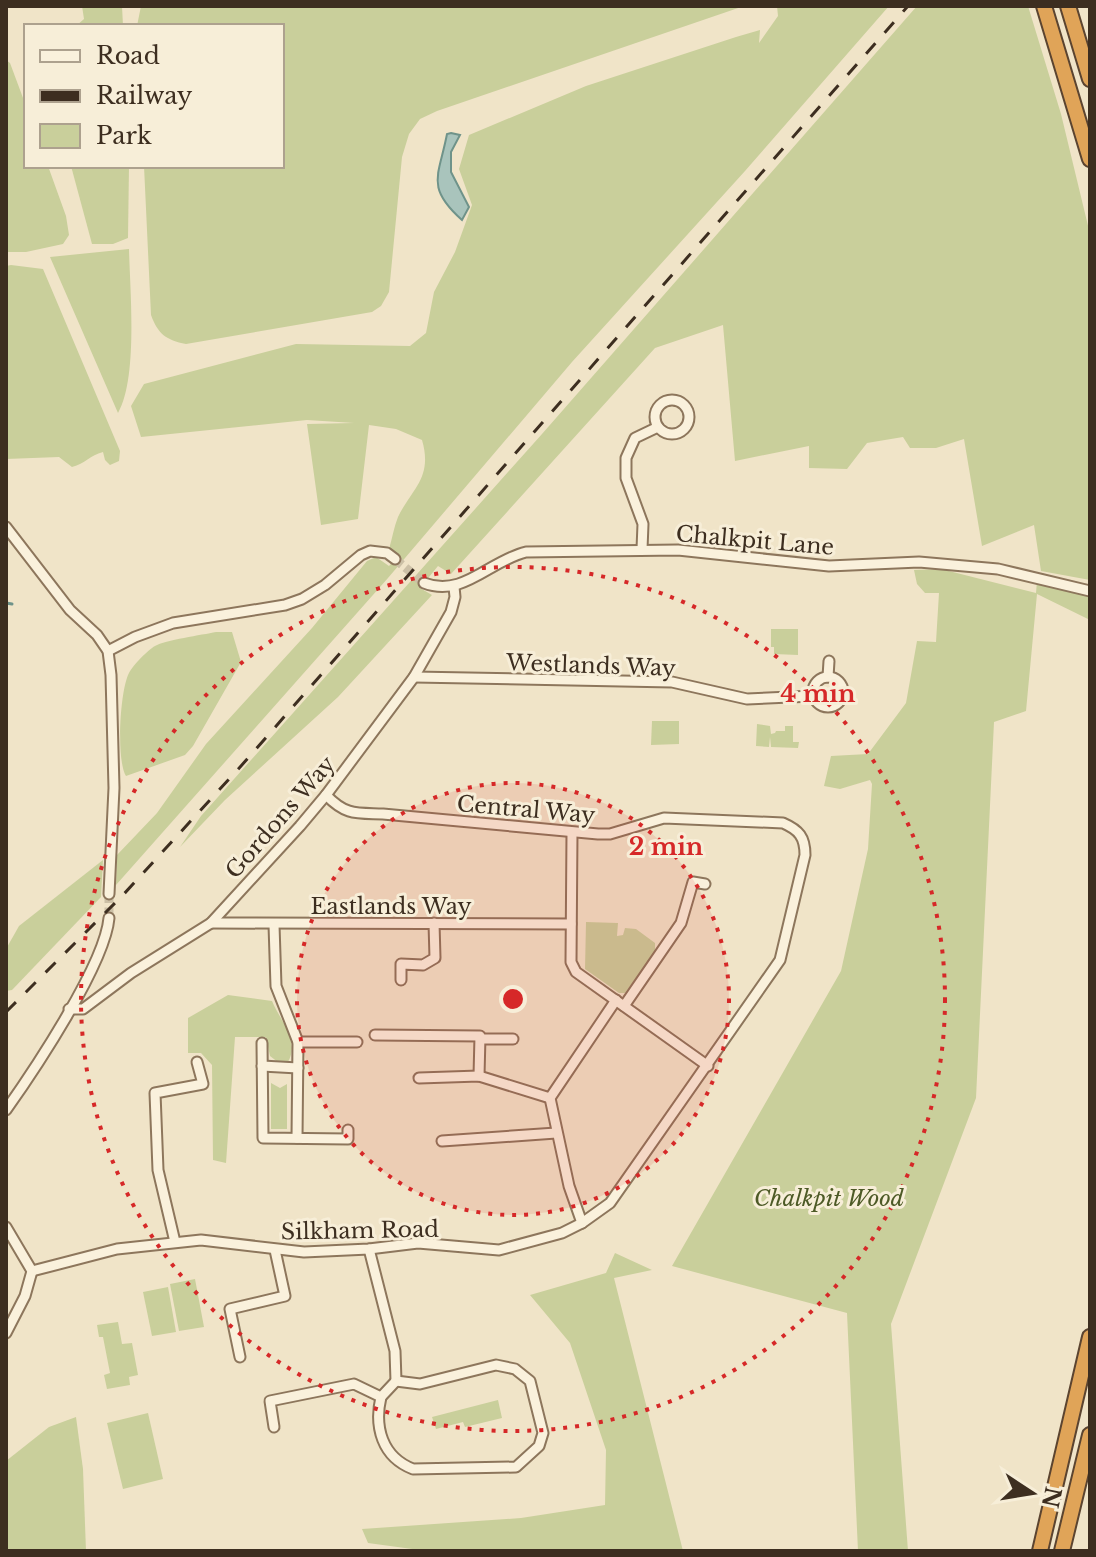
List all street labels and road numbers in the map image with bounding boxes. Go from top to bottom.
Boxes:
street label: Chalkpit Lane [675,520,835,561]
street label: Westlands Way [505,649,676,682]
street label: Gordons Way [220,751,341,884]
street label: Central Way [456,790,596,829]
street label: Eastlands Way [311,893,471,920]
street label: Silkham Road [281,1216,439,1245]

